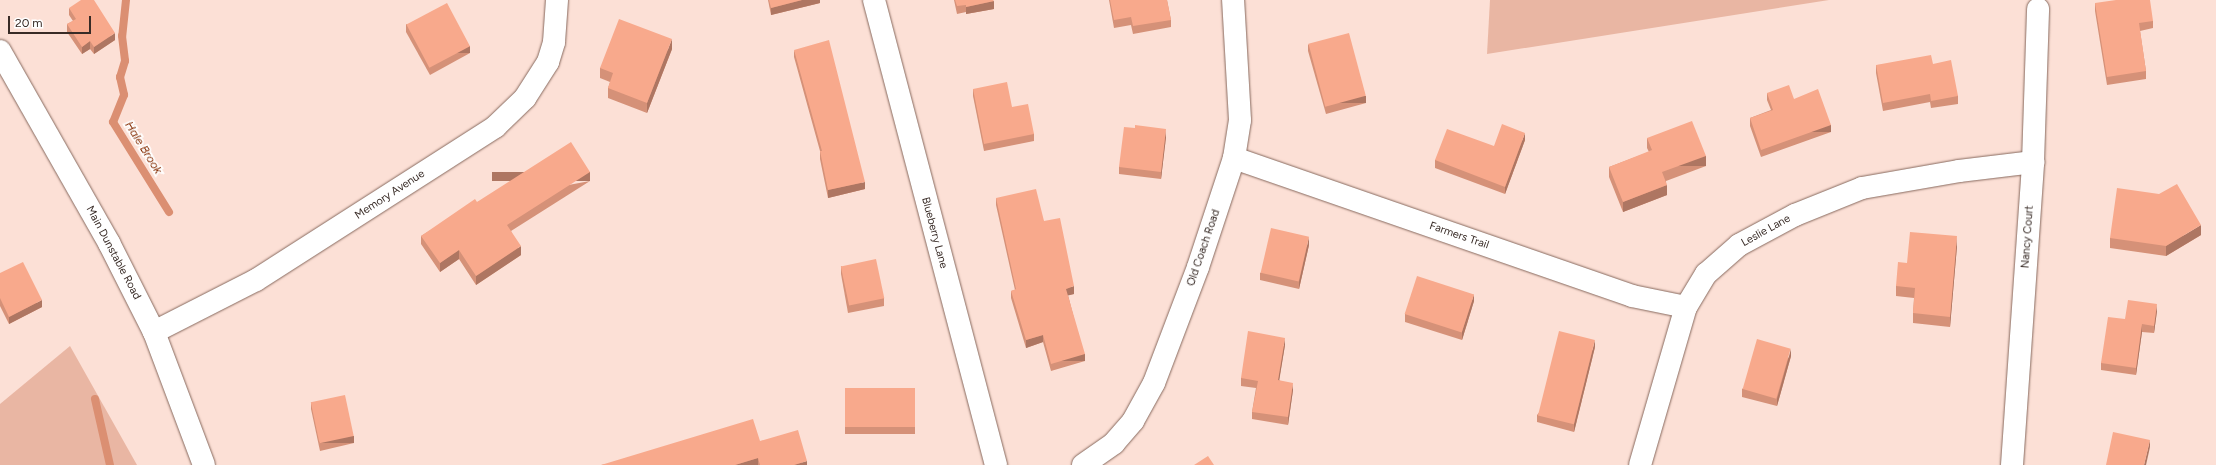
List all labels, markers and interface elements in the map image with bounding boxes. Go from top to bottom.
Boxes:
scale bar [10,8,93,34]
text: 20 m [15,16,43,30]
water label: Hale Brook [121,119,165,177]
street label: Memory Avenue [353,168,427,222]
street label: Blueberry Lane [918,196,950,270]
street label: Main Dunstable Road [83,204,143,302]
street label: Nancy Court [2019,205,2037,269]
street label: Old Coach Road [1185,208,1223,288]
street label: Leslie Lane [1739,212,1793,250]
street label: Farmers Trail [1428,220,1490,252]

